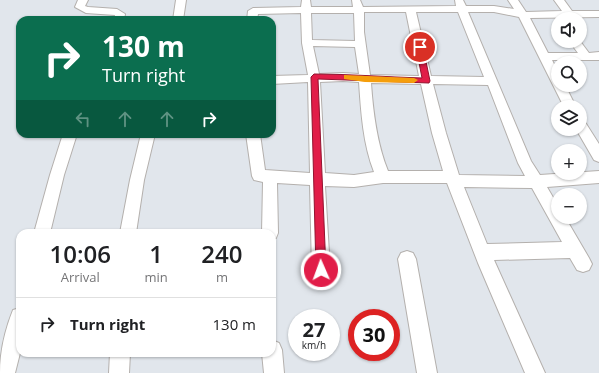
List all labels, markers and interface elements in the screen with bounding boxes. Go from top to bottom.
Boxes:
map controls [551,12,587,224]
button: sound [551,12,587,48]
text: 130 m [102,27,185,65]
pin [403,30,437,64]
icon: right [36,32,88,84]
icon: arrive [409,36,431,58]
button: search [551,56,587,92]
text: Turn right [102,63,185,87]
button: layers [551,100,587,136]
icon: left [72,108,94,130]
icon: ahead [114,108,136,130]
icon: ahead [156,108,178,130]
icon: right [198,108,220,130]
button: + [551,144,587,180]
button: − [551,188,587,224]
text: 10:06 [50,237,111,270]
text: 1 [149,237,163,270]
text: 240 [201,237,242,270]
position arrow [300,249,342,291]
text: Arrival [61,268,100,286]
text: min [145,268,168,286]
text: m [216,268,228,286]
speed limit sign: 30 [348,309,400,361]
icon: right [36,313,58,335]
text: Turn right [70,314,145,334]
text: 130 m [212,314,256,334]
text: 27 [303,316,325,343]
text: km/h [302,338,326,352]

